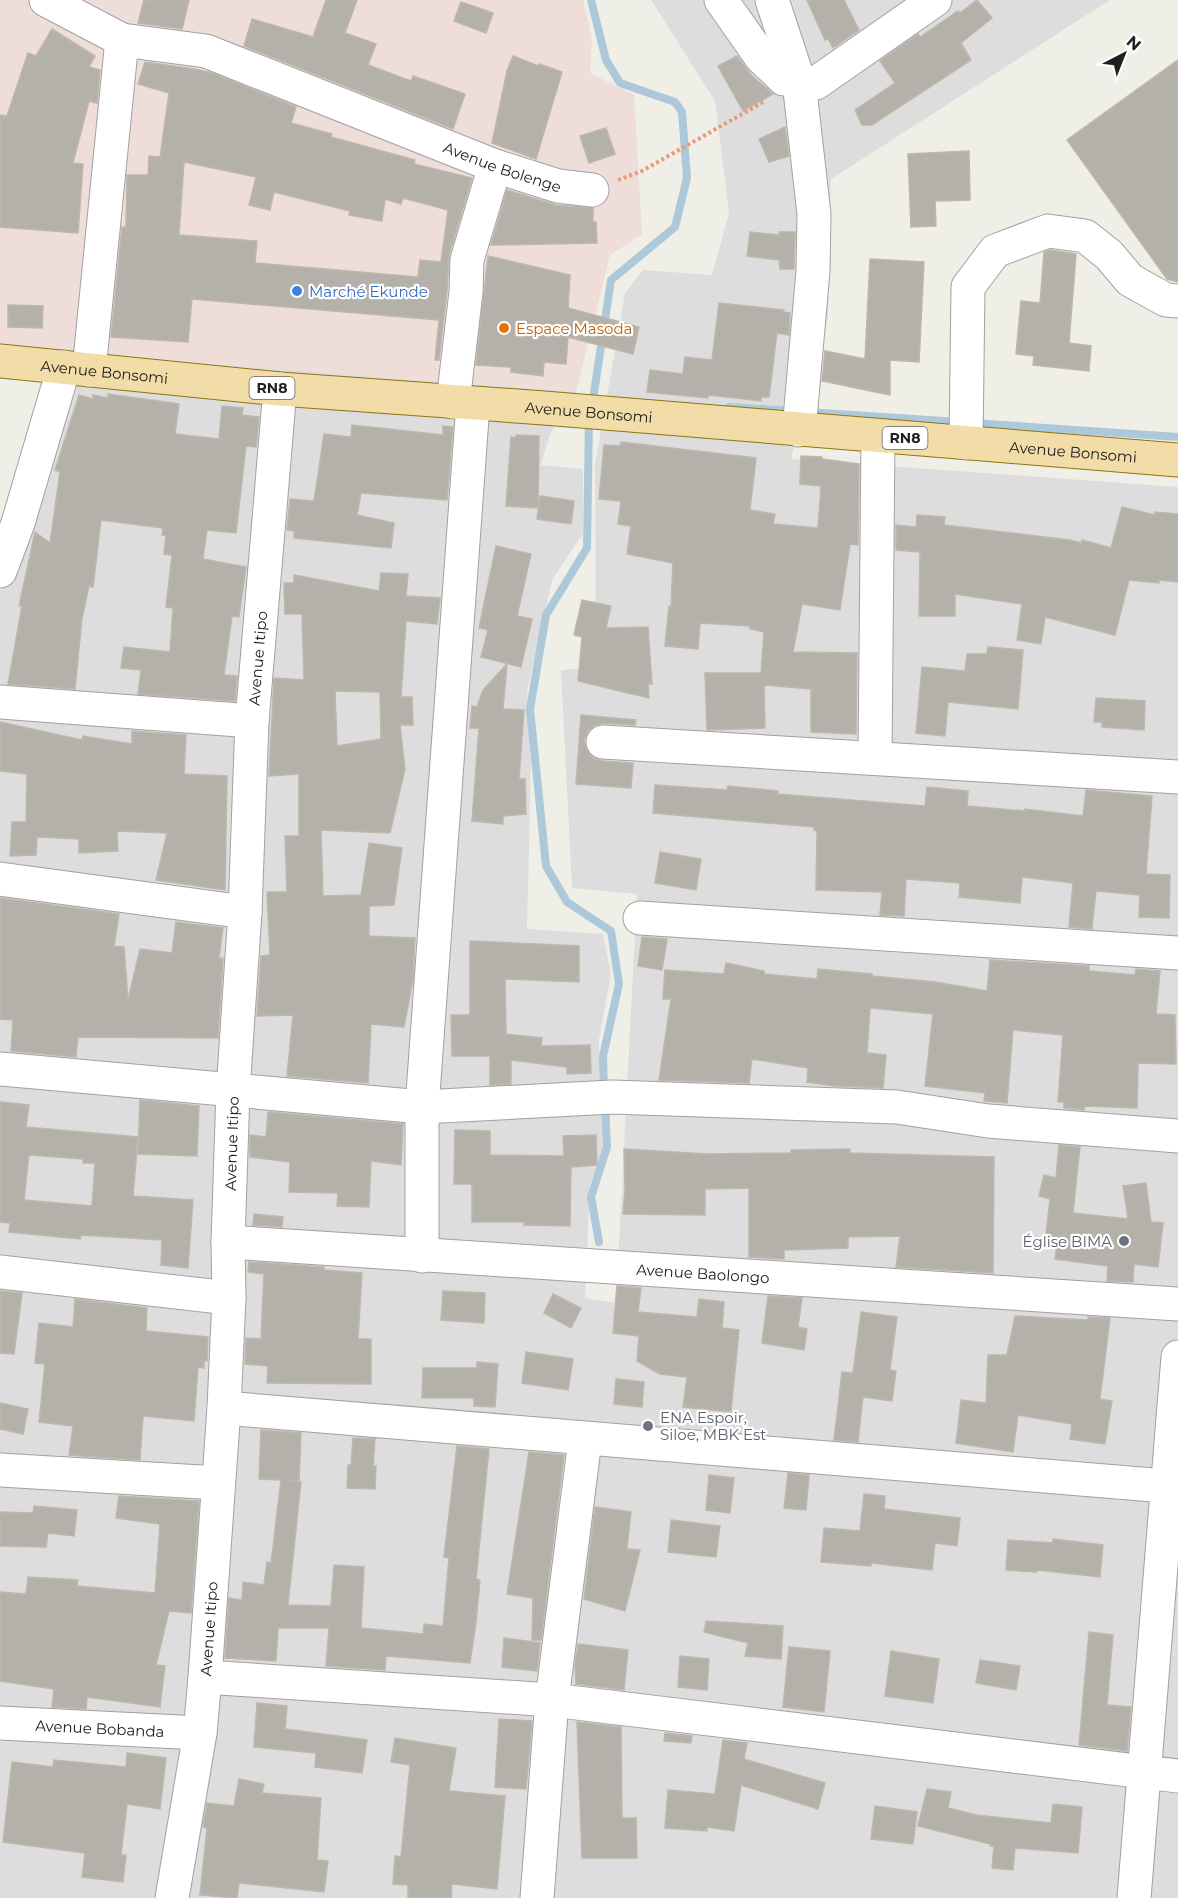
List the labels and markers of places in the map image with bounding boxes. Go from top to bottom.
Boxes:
place label: Marché Ekunde [309,282,428,301]
marker: Marché Ekunde [290,284,304,298]
place label: Espace Masoda [516,319,632,338]
marker: Espace Masoda [497,321,511,335]
place label: Église BIMA [1023,1232,1112,1251]
marker: Église BIMA [1117,1234,1131,1248]
place label: ENA Espoir, Siloe, MBK Est [660,1408,766,1444]
marker: ENA Espoir, Siloe, MBK Est [641,1419,655,1433]

